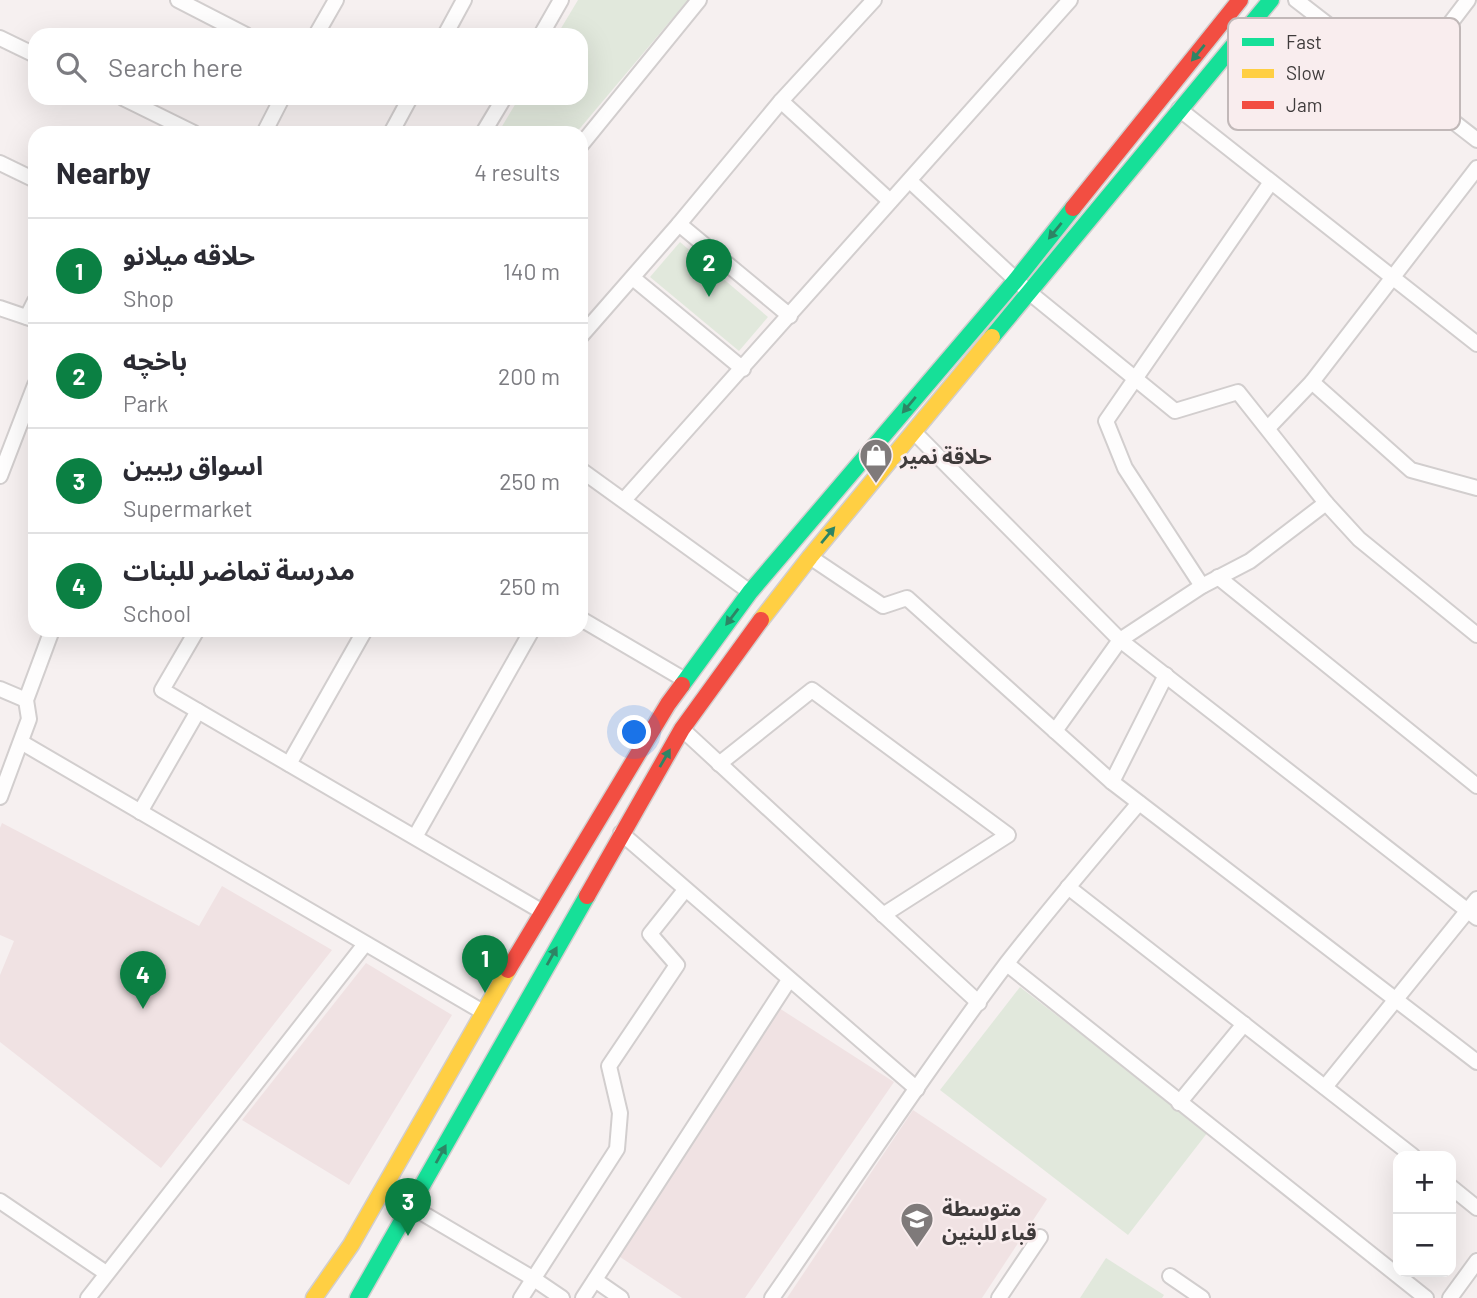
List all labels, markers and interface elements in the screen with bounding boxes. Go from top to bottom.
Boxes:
legend [1228,18,1460,130]
search box [28,28,588,105]
text: Fast [1286,30,1322,53]
one-way arrow [1190,44,1205,62]
icon: search [52,48,90,86]
text: Search here [108,51,243,82]
text: Slow [1286,61,1325,84]
text: Jam [1286,93,1322,116]
text: Nearby [56,154,151,190]
text: 4 results [474,158,560,186]
one-way arrow [1048,221,1063,239]
text: حلاقه ميلانو [123,239,255,270]
pin: 2 [686,239,732,297]
text: 1 [75,257,83,285]
text: 140 m [503,257,560,285]
text: Shop [123,284,174,312]
text: باخچە [123,344,187,375]
text: 2 [73,362,85,390]
text: 200 m [498,362,560,390]
text: Park [123,389,168,417]
one-way arrow [901,396,917,414]
shop icon: حلاقة نمير [857,436,895,485]
place label: حلاقة نمير [899,443,992,469]
text: اسواق ريبين [123,449,263,480]
text: 3 [73,467,85,495]
text: 250 m [499,467,560,495]
text: Supermarket [123,494,253,522]
one-way arrow [821,527,836,545]
text: مدرسة تماضر للبنات [123,554,355,585]
text: 4 [72,572,86,600]
text: 250 m [499,572,560,600]
text: School [123,599,191,627]
one-way arrow [725,608,739,626]
your location [617,715,651,749]
one-way arrow [659,749,671,768]
pin: 1 [462,935,508,993]
one-way arrow [546,946,558,965]
pin: 4 [120,951,166,1009]
one-way arrow [435,1144,447,1164]
map controls [1393,1151,1456,1277]
button: + [1393,1151,1456,1214]
pin: 3 [385,1178,431,1236]
place label: متوسطة قباء للبنين [942,1195,1037,1245]
school or university icon: متوسطة قباء للبنين [898,1200,936,1249]
button: − [1393,1214,1456,1277]

